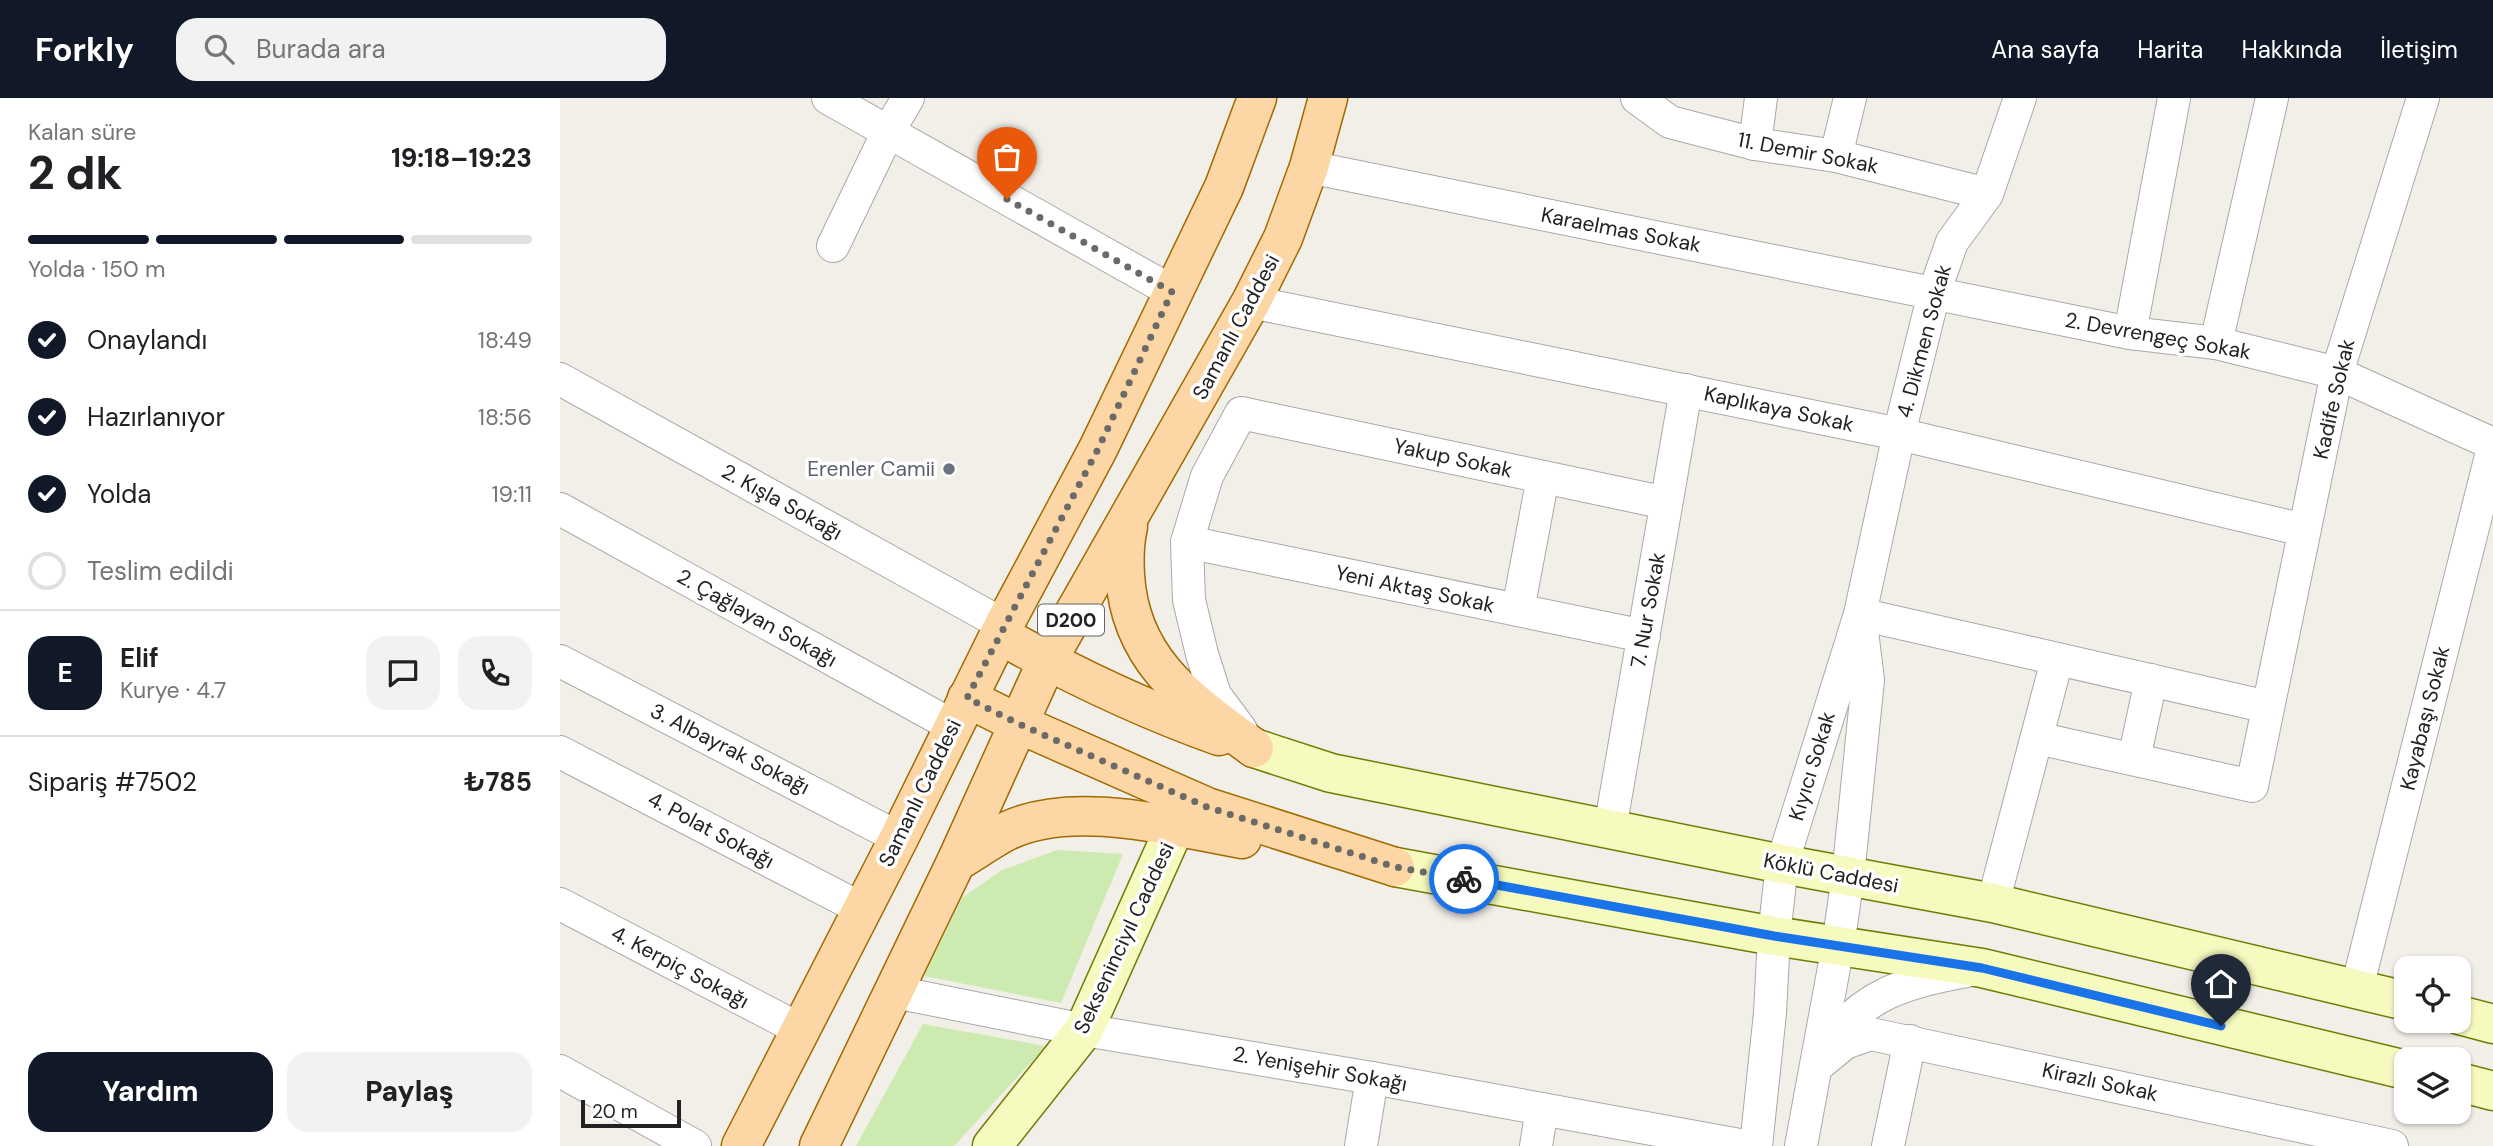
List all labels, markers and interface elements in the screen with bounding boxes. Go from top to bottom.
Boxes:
search box [176,18,666,81]
text: Forkly [35,28,134,71]
icon: search [200,30,238,68]
text: Burada ara [256,32,386,66]
text: Ana sayfa [1991,34,2099,65]
text: Harita [2137,34,2203,65]
text: Hakkında [2241,34,2342,65]
text: İletişim [2380,34,2458,65]
text: Kalan süre [28,117,136,147]
street label: 11. Demir Sokak [1735,126,1881,180]
pin [977,127,1037,199]
icon: bag [988,138,1026,176]
text: 19:18–19:23 [391,141,532,175]
text: 2 dk [28,143,122,203]
street label: Karaelmas Sokak [1539,201,1704,259]
street label: Samanlı Caddesi [1186,249,1286,405]
text: Yolda · 150 m [28,254,165,284]
street label: 4. Dikmen Sokak [1890,261,1958,421]
street label: 2. Devrengeç Sokak [2063,306,2253,366]
icon: check [28,321,66,359]
text: Onaylandı [87,323,207,357]
text: 18:49 [478,325,532,355]
street label: Kadife Sokak [2307,336,2362,462]
street label: Kaplıkaya Sokak [1701,379,1857,439]
icon: check [28,398,66,436]
text: Hazırlanıyor [87,400,225,434]
text: 18:56 [478,402,532,432]
street label: Yakup Sokak [1391,432,1515,484]
place label: Erenler Camii [807,455,935,483]
street label: 2. Kışla Sokağı [717,457,847,547]
marker: Erenler Camii [941,461,957,477]
icon: check [28,475,66,513]
text: Yolda [87,477,151,511]
text: 19:11 [491,479,532,509]
street label: 7. Nur Sokak [1624,550,1672,670]
text: Teslim edildi [87,554,234,588]
street label: Yeni Aktaş Sokak [1333,558,1498,620]
street label: 2. Çağlayan Sokağı [672,562,842,674]
road number: D200 [1038,604,1104,636]
button: chat [366,636,440,710]
button: phone [458,636,532,710]
text: Elif [120,641,159,675]
street label: Kayabaşı Sokak [2394,642,2457,793]
text: E [57,656,73,690]
text: Kurye · 4.7 [120,675,226,705]
street label: 3. Albayrak Sokağı [646,697,814,801]
street label: Kıyıcı Sokak [1782,708,1842,824]
street label: Samanlı Caddesi [872,715,968,871]
text: Sipariş #7502 [28,765,197,799]
text: ₺785 [464,765,532,799]
street label: 4. Polat Sokağı [643,785,779,875]
street label: Sekseninciyıl Caddesi [1067,838,1181,1038]
courier [1429,844,1499,914]
street label: Köklü Caddesi [1761,846,1901,900]
icon: bike [1445,860,1483,898]
street label: 4. Kerpiç Sokağı [606,919,754,1015]
pin [2191,954,2251,1026]
map controls [2394,956,2471,1124]
button: locate [2394,956,2471,1033]
icon: home [2202,965,2240,1003]
street label: 2. Yenişehir Sokağı [1231,1040,1409,1098]
button: layers [2394,1047,2471,1124]
button: Yardım [28,1052,273,1132]
button: Paylaş [287,1052,532,1132]
street label: Kirazlı Sokak [2039,1056,2161,1108]
scale bar [581,1097,681,1129]
text: 20 m [592,1099,638,1124]

